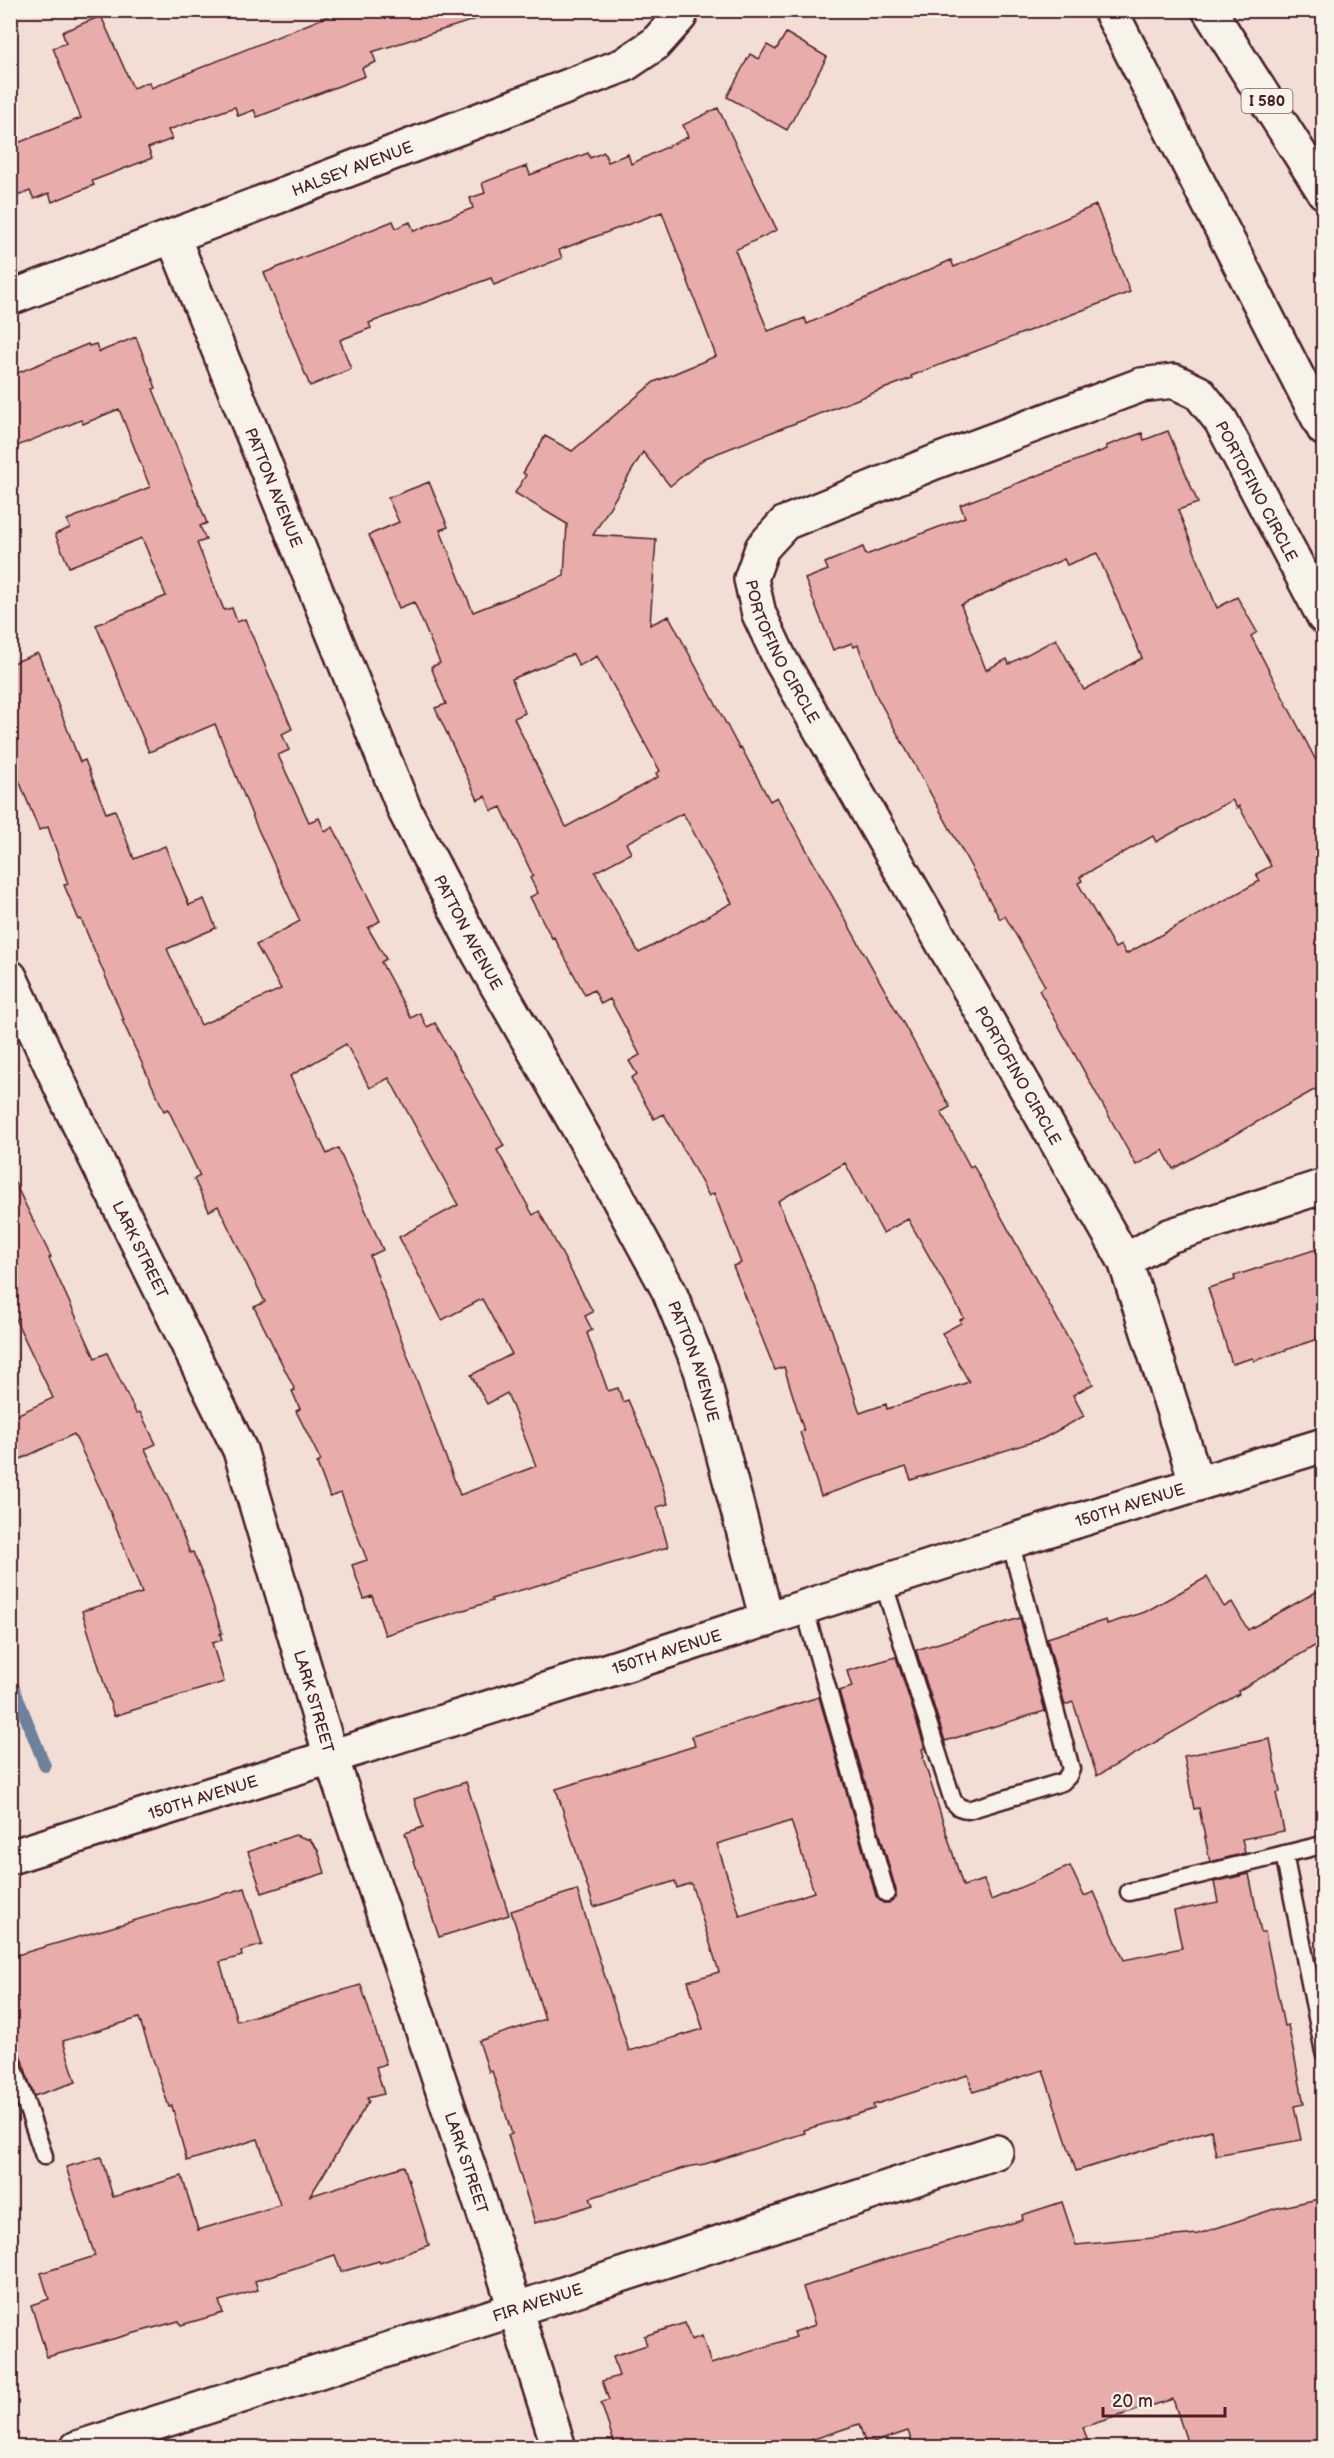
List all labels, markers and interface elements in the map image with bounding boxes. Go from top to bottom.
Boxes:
road number: I 580 [1242,89,1292,113]
street label: HALSEY AVENUE [290,138,416,201]
street label: PORTOFINO CIRCLE [1211,418,1301,565]
street label: PATTON AVENUE [240,425,305,550]
street label: PORTOFINO CIRCLE [741,578,823,727]
street label: PATTON AVENUE [429,872,506,994]
street label: PORTOFINO CIRCLE [970,1003,1064,1149]
street label: LARK STREET [107,1198,172,1302]
street label: PATTON AVENUE [663,1299,722,1424]
street label: 150TH AVENUE [1073,1480,1187,1532]
street label: 150TH AVENUE [610,1626,724,1679]
street label: LARK STREET [289,1648,337,1755]
street label: 150TH AVENUE [146,1772,260,1824]
street label: LARK STREET [440,2110,492,2217]
street label: FIR AVENUE [491,2280,585,2327]
scale bar [1103,2380,1224,2418]
text: 20 m [1112,2391,1153,2412]

